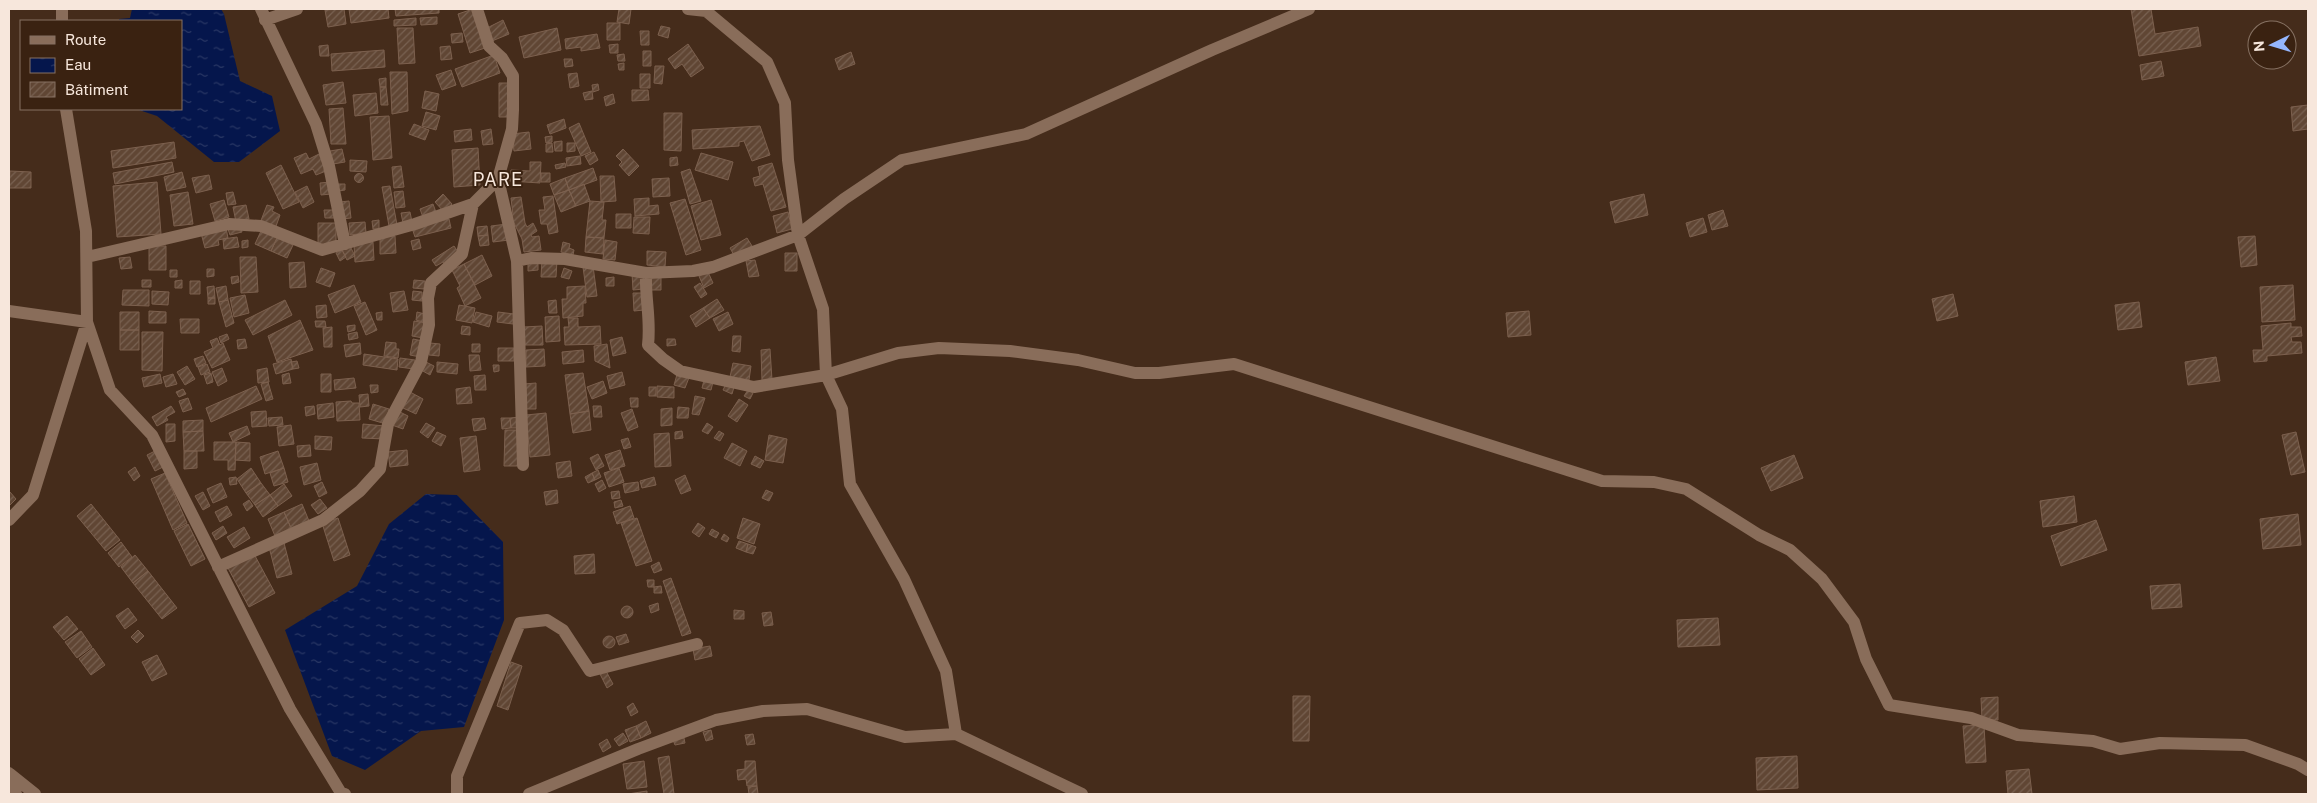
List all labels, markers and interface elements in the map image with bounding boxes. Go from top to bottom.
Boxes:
legend [20,20,182,110]
north arrow [2247,20,2297,70]
text: Route [65,31,106,48]
text: N [2251,40,2267,52]
text: Eau [65,56,91,73]
text: Bâtiment [65,81,128,98]
district label: PARE [473,169,523,190]

